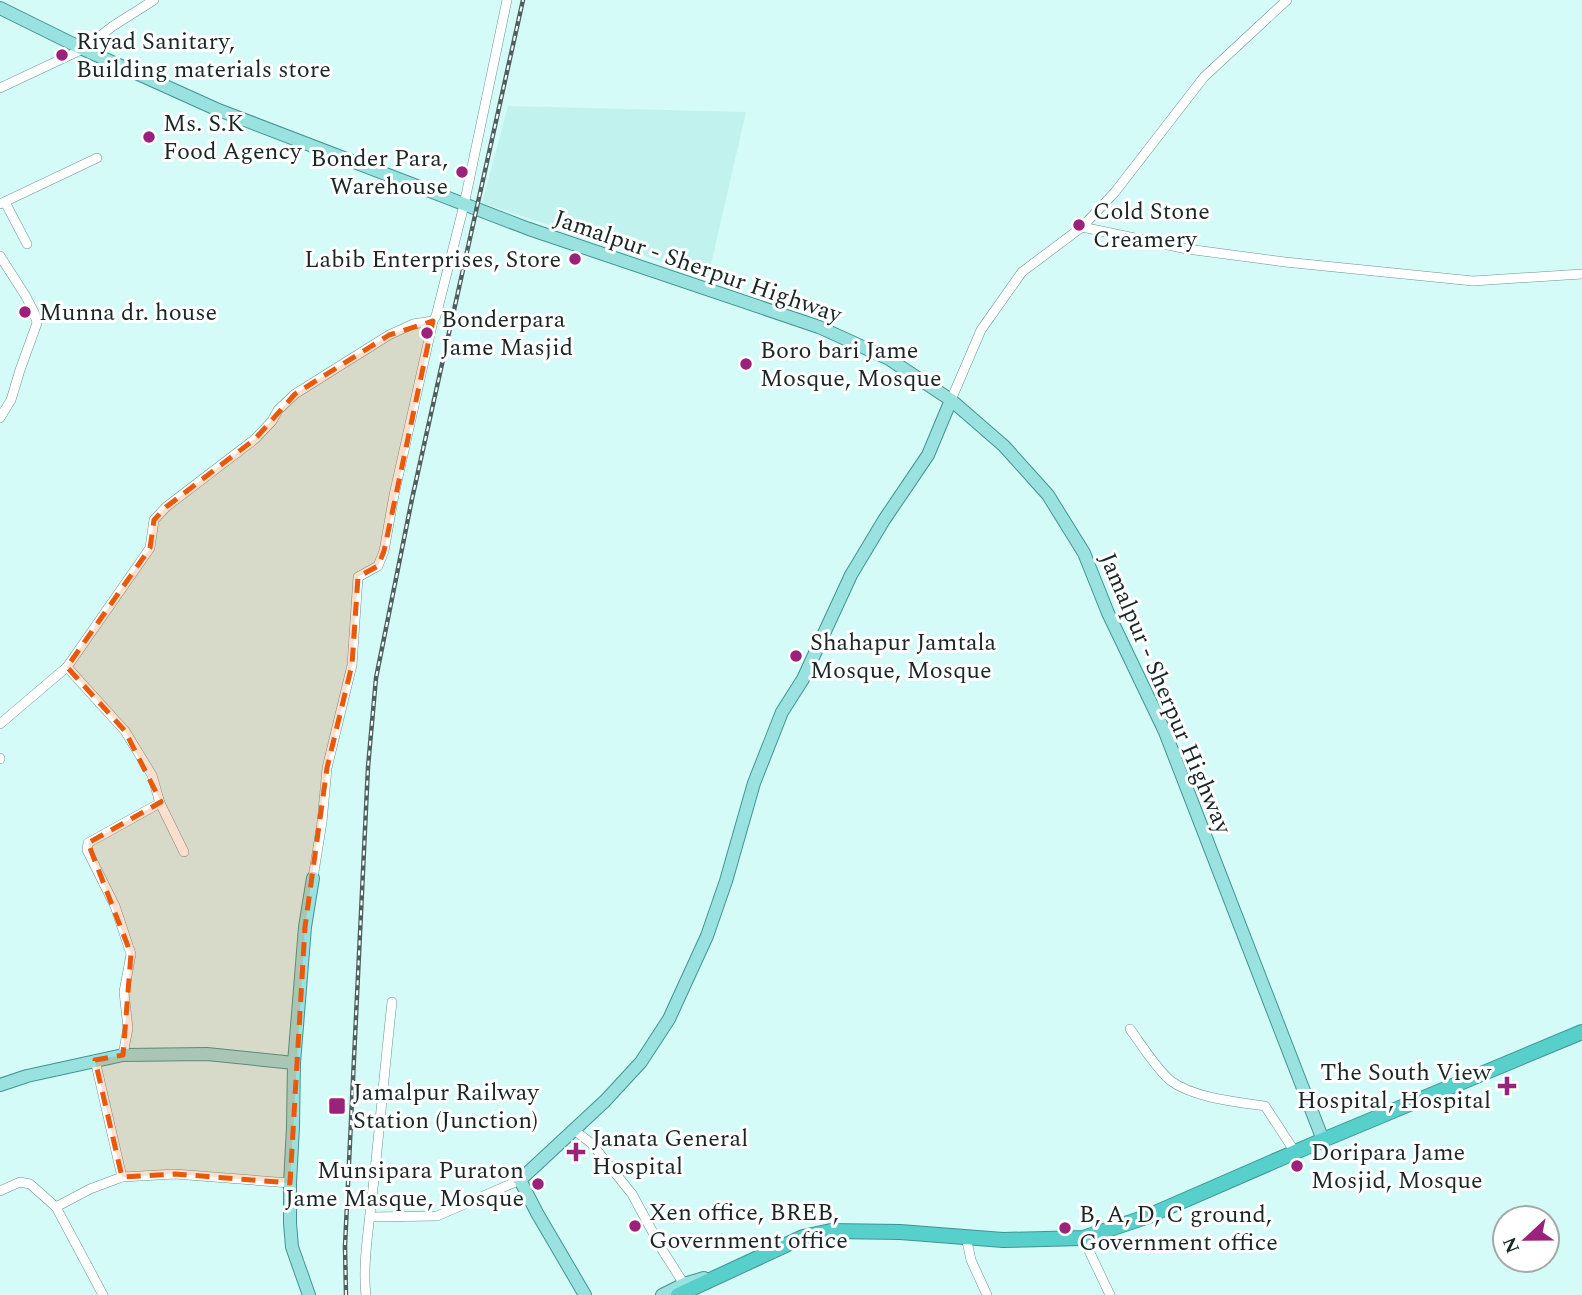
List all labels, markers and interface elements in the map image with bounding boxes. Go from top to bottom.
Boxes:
place label: Riyad Sanitary, Building materials store [76,24,331,88]
marker: Riyad Sanitary, Building materials store [54,47,70,63]
place label: Ms. S.K Food Agency [163,106,303,170]
marker: Ms. S.K Food Agency [141,129,157,145]
place label: Bonder Para, Warehouse [310,141,448,205]
marker: Bonder Para, Warehouse [454,164,470,180]
place label: Cold Stone Creamery [1093,194,1210,258]
street label: Jamalpur - Sherpur Highway [549,201,848,334]
marker: Cold Stone Creamery [1071,217,1087,233]
place label: Labib Enterprises, Store [304,242,561,278]
marker: Labib Enterprises, Store [567,251,583,267]
place label: Munna dr. house [39,295,217,331]
place label: Bonderpara Jame Masjid [441,302,573,366]
marker: Munna dr. house [17,304,33,320]
marker: Bonderpara Jame Masjid [419,325,435,341]
place label: Boro bari Jame Mosque, Mosque [760,333,942,397]
marker: Boro bari Jame Mosque, Mosque [738,356,754,372]
street label: Jamalpur - Sherpur Highway [1089,547,1241,841]
place label: Shahapur Jamtala Mosque, Mosque [810,625,997,689]
marker: Shahapur Jamtala Mosque, Mosque [788,648,804,664]
place label: The South View Hospital, Hospital [1297,1055,1492,1119]
place label: Jamalpur Railway Station (Junction) [353,1075,540,1139]
marker: The South View Hospital, Hospital [1497,1076,1517,1096]
marker: Jamalpur Railway Station (Junction) [327,1096,347,1116]
place label: Janata General Hospital [592,1121,748,1185]
place label: Doripara Jame Mosjid, Mosque [1311,1135,1483,1199]
marker: Janata General Hospital [566,1142,586,1162]
place label: Munsipara Puraton Jame Masque, Mosque [285,1153,524,1217]
marker: Doripara Jame Mosjid, Mosque [1289,1158,1305,1174]
marker: Munsipara Puraton Jame Masque, Mosque [530,1176,546,1192]
place label: Xen office, BREB, Government office [649,1195,848,1259]
place label: B, A, D, C ground, Government office [1079,1197,1278,1261]
north arrow [1491,1204,1561,1274]
marker: Xen office, BREB, Government office [627,1218,643,1234]
marker: B, A, D, C ground, Government office [1057,1220,1073,1236]
text: N [1495,1232,1528,1257]

